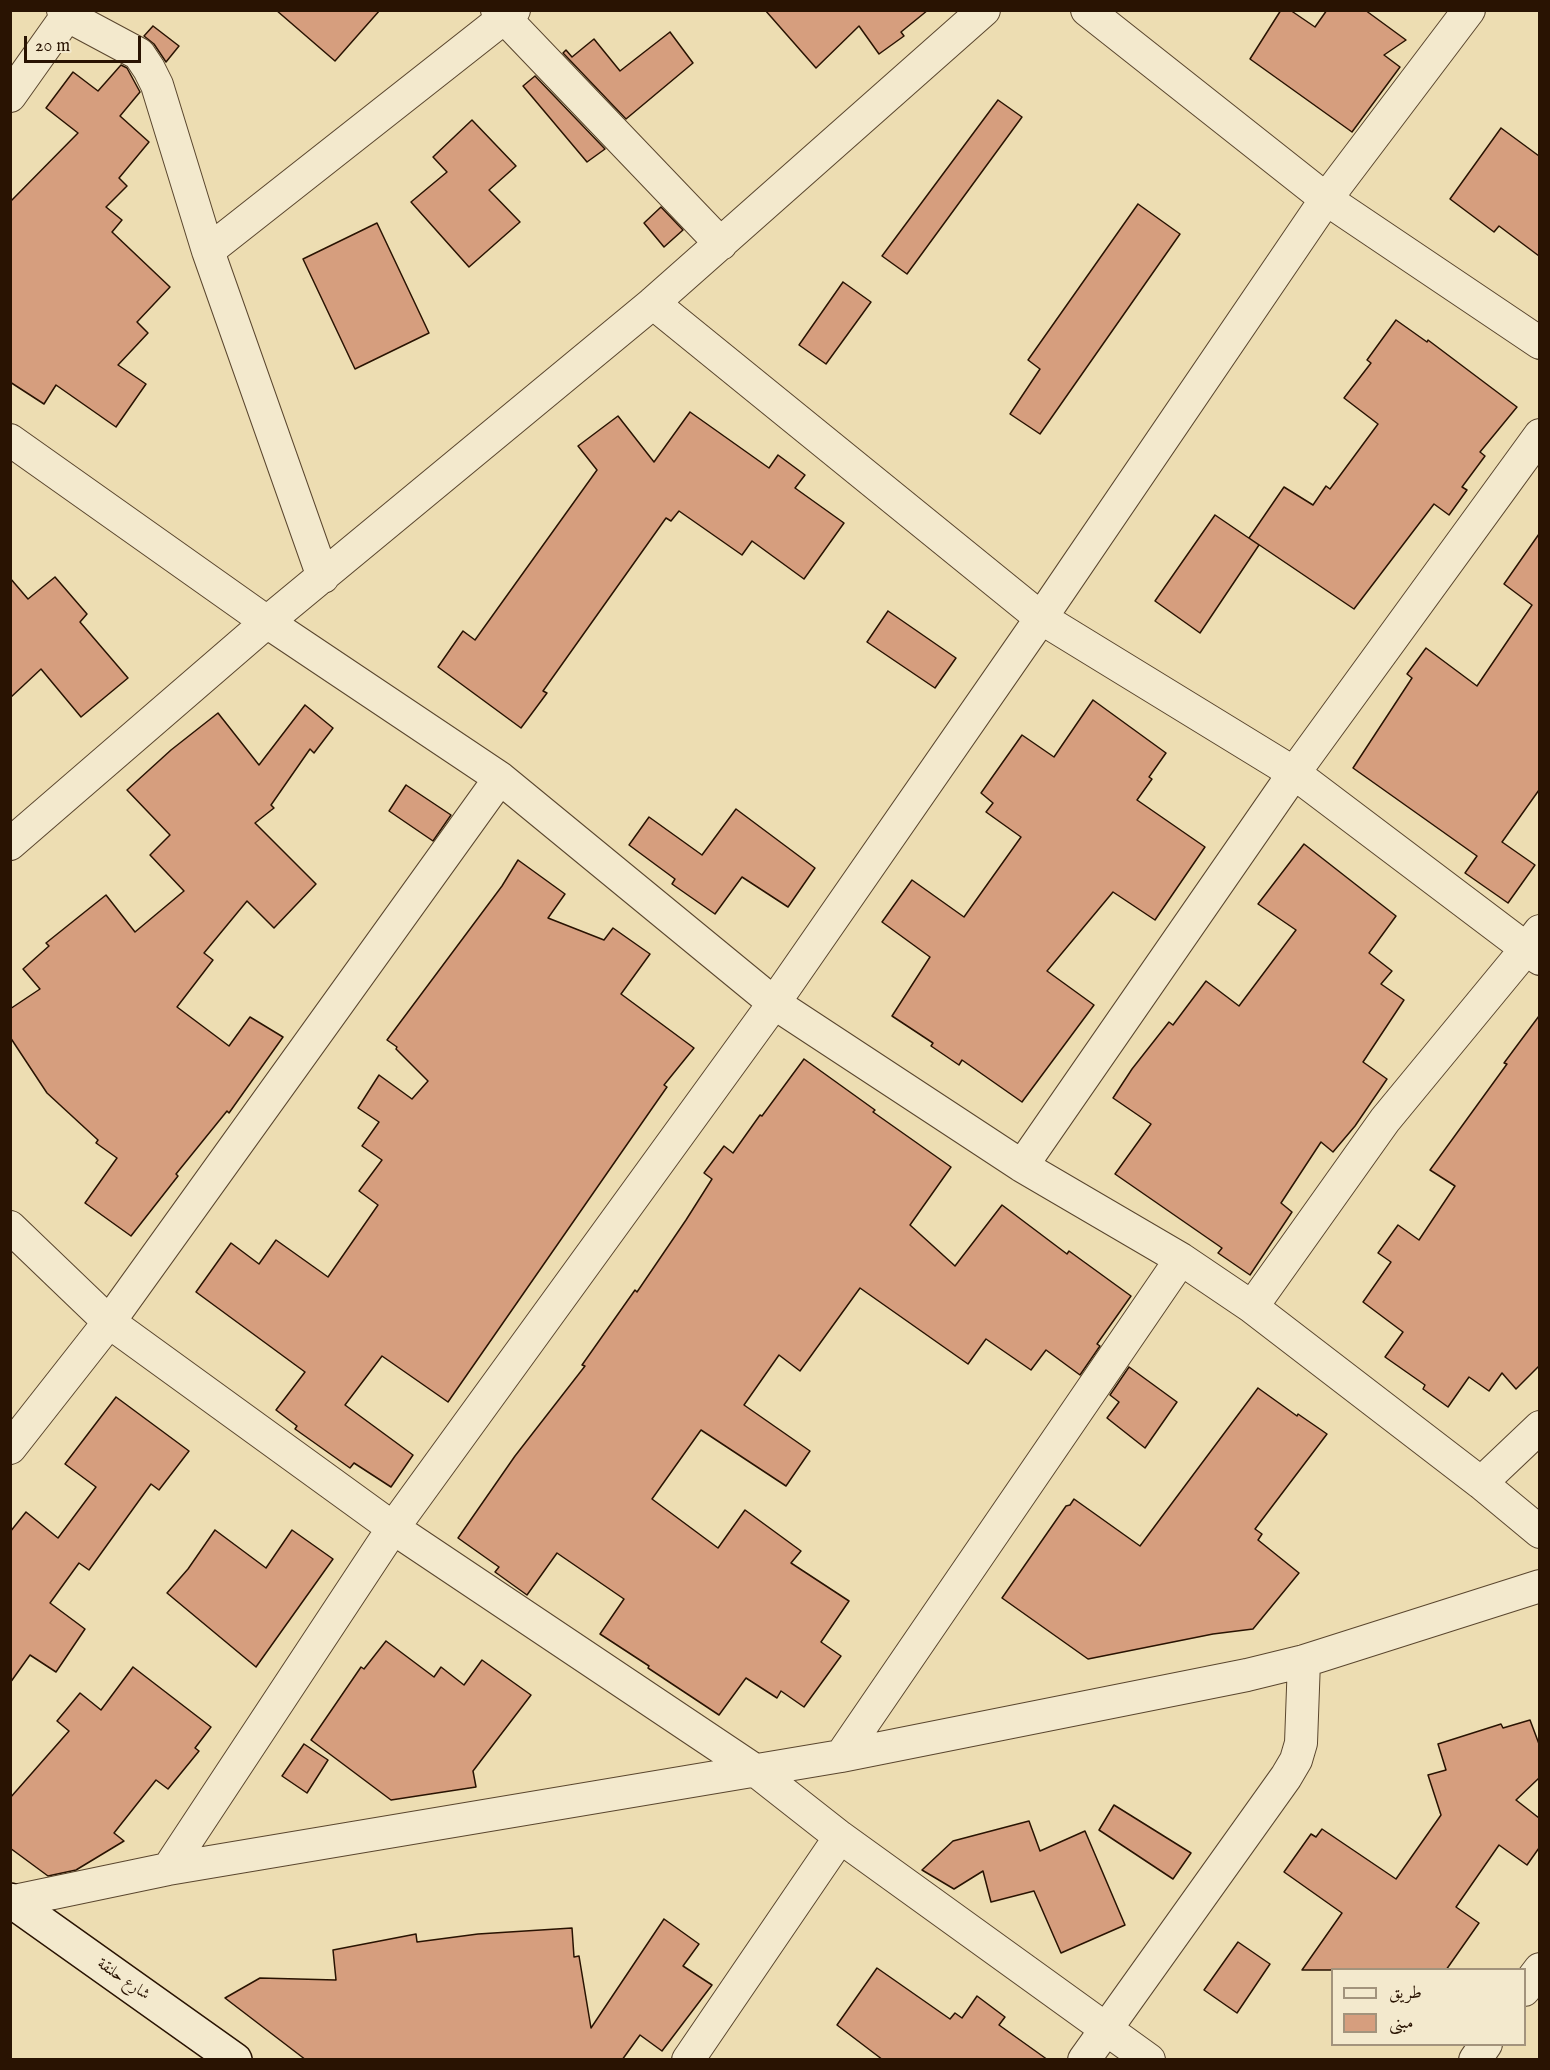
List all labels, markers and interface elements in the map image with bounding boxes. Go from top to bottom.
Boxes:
scale bar [27,24,144,62]
text: 20 m [35,35,70,58]
street label: شارع حلنقة [93,1955,153,2005]
legend [1331,1968,1526,2046]
text: طريق [1389,1982,1422,2005]
text: مبنى [1389,2012,1414,2035]

